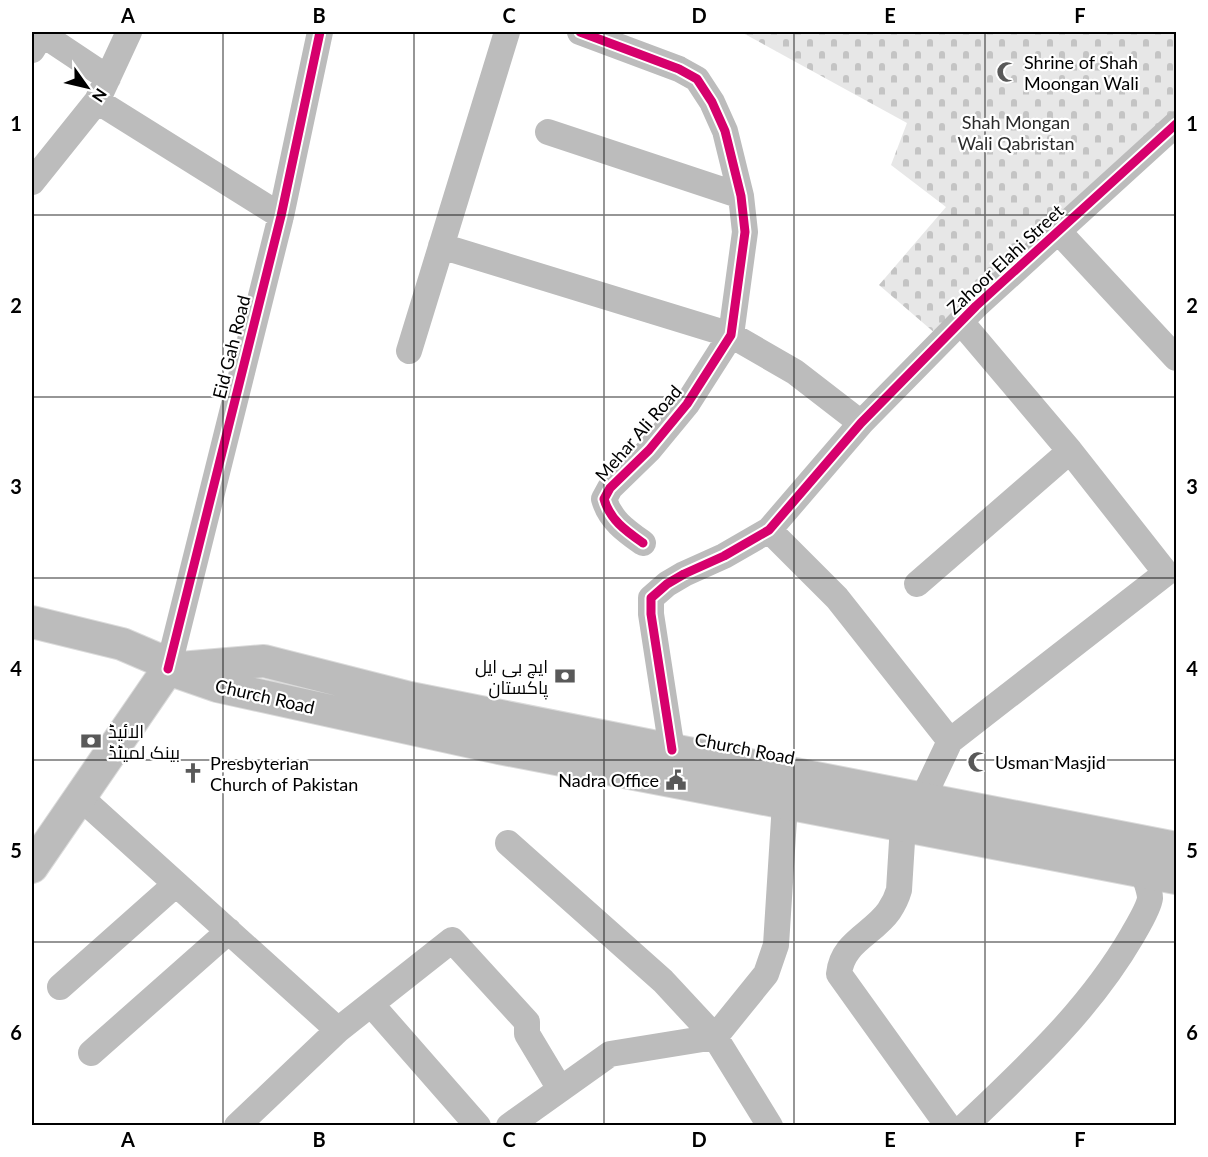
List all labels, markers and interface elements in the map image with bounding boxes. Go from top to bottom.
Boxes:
text: A [120,3,135,27]
text: B [312,3,326,27]
text: C [502,3,516,27]
text: D [691,3,707,27]
text: E [884,3,896,27]
text: F [1074,3,1086,27]
place label: Shrine of Shah Moongan Wali [1024,51,1139,94]
north arrow [57,57,117,117]
mosque icon: Shrine of Shah Moongan Wali [995,60,1019,84]
text: N [89,85,111,106]
text: 1 [10,111,22,135]
park label: Shah Mongan Wali Qabristan [957,111,1075,154]
text: 1 [1186,111,1198,135]
street label: Zahoor Elahi Street [942,199,1068,318]
text: 2 [10,293,22,317]
street label: Eid Gah Road [208,293,254,401]
text: 2 [1186,293,1198,317]
street label: Mehar Ali Road [590,380,686,486]
text: 3 [10,474,22,498]
text: 3 [1186,474,1198,498]
place label: ایچ بی ایل پاکستان [475,655,548,700]
text: 4 [10,656,22,680]
text: 4 [1186,656,1198,680]
bank icon: ایچ بی ایل پاکستان [553,664,577,688]
street label: Church Road [213,674,317,718]
place label: الائیڈ بینک لمیٹڈ [108,720,180,763]
street label: Church Road [693,728,797,768]
bank icon: الائیڈ بینک لمیٹڈ [79,729,103,753]
mosque icon: Usman Masjid [966,750,990,774]
place label: Usman Masjid [995,751,1106,773]
place label: Presbyterian Church of Pakistan [210,752,358,795]
church icon: Presbyterian Church of Pakistan [181,761,205,785]
public building icon: Nadra Office [664,768,688,792]
place label: Nadra Office [558,769,659,791]
text: 5 [10,838,22,862]
text: 5 [1186,838,1198,862]
text: 6 [10,1020,22,1044]
text: 6 [1186,1020,1198,1044]
text: A [120,1127,135,1151]
text: B [312,1127,326,1151]
text: C [502,1127,516,1151]
text: D [691,1127,707,1151]
text: E [884,1127,896,1151]
text: F [1074,1127,1086,1151]

